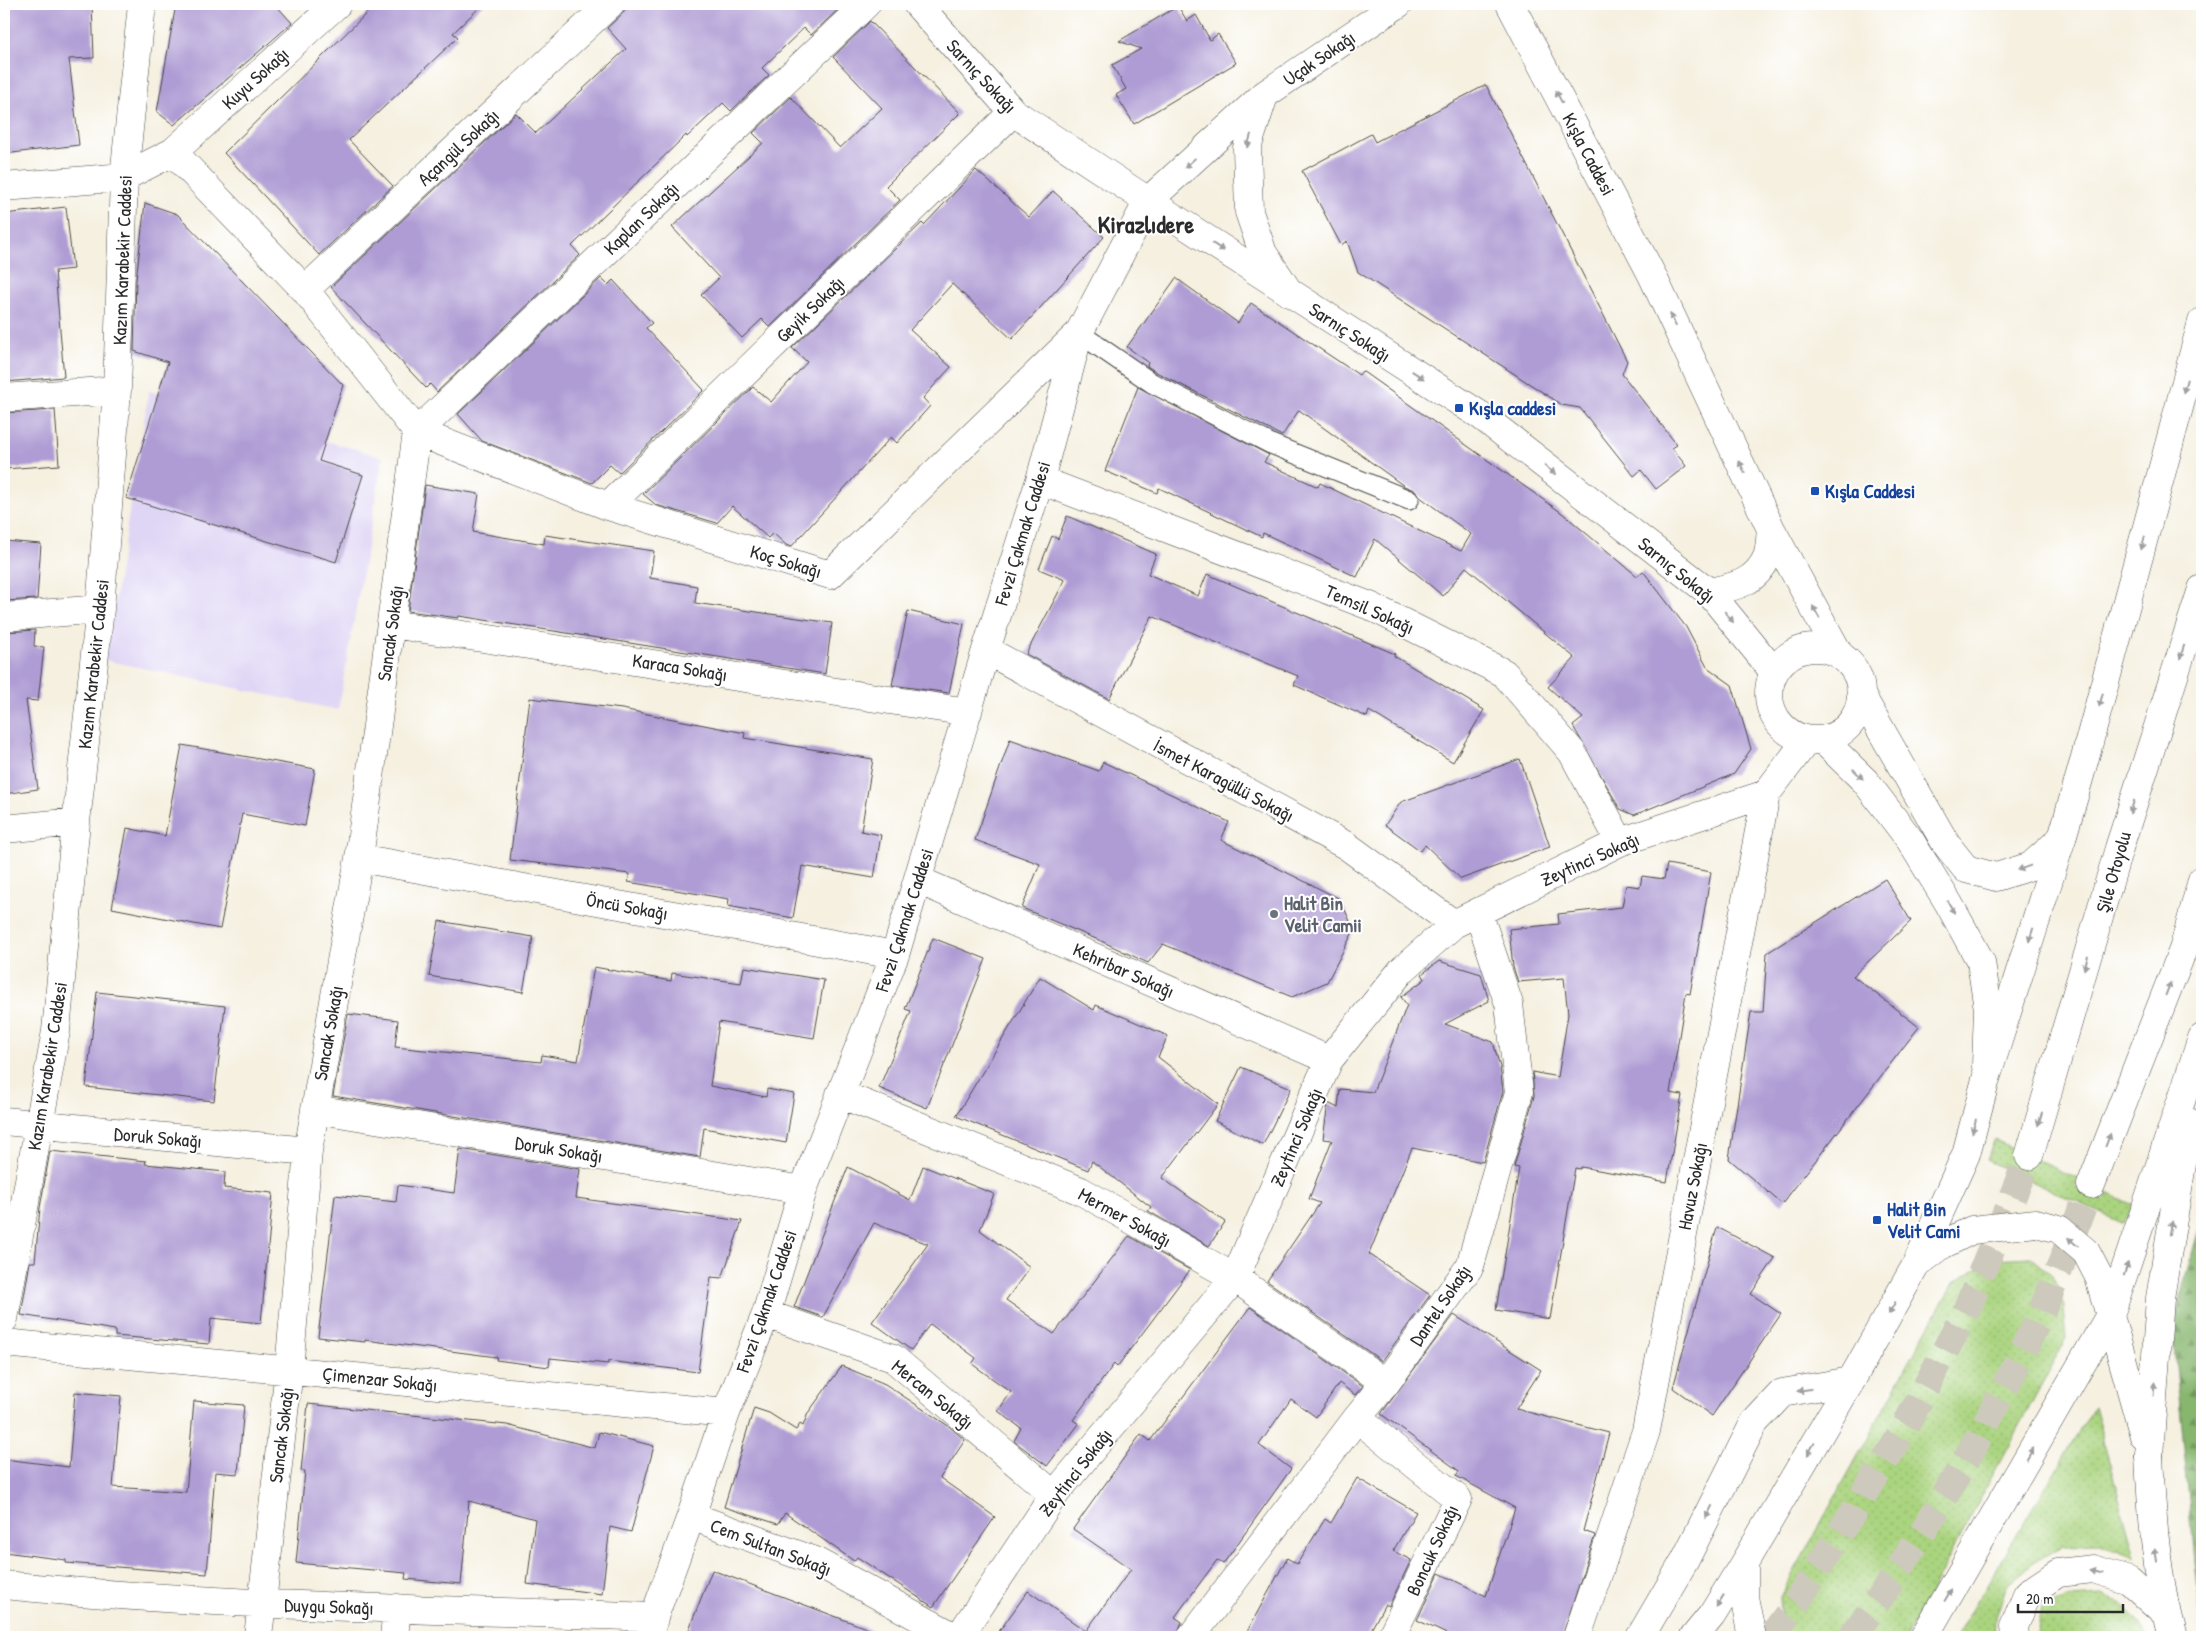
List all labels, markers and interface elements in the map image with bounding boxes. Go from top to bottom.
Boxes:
street label: Uçak Sokağı [1278,24,1360,92]
street label: Sarnıç Sokağı [941,33,1023,119]
street label: Kuyu Sokağı [216,41,294,115]
one-way arrow [1555,90,1563,105]
street label: Açangül Sokağı [412,103,504,191]
street label: Kışla Caddesi [1556,108,1622,200]
one-way arrow [1245,134,1253,149]
one-way arrow [1184,157,1196,169]
street label: Kazım Karabekir Caddesi [106,174,138,346]
street label: Kaplan Sokağı [598,176,684,260]
district label: Kirazlıdere [1098,208,1195,240]
one-way arrow [1212,242,1225,251]
street label: Geyik Sokağı [770,270,850,348]
street label: Sarnıç Sokağı [1304,296,1396,368]
one-way arrow [1669,313,1677,327]
one-way arrow [1411,371,1425,380]
one-way arrow [2181,378,2189,393]
place label: Kışla caddesi [1469,395,1556,421]
marker: Kışla caddesi [1453,402,1465,414]
street label: Fevzi Çakmak Caddesi [987,458,1056,609]
one-way arrow [1737,460,1745,474]
one-way arrow [1543,464,1556,475]
place label: Kışla Caddesi [1825,478,1915,504]
marker: Kışla Caddesi [1809,485,1821,497]
street label: Sarnıç Sokağı [1633,531,1721,609]
one-way arrow [2138,535,2146,550]
street label: Koç Sokağı [747,538,825,584]
street label: Kazım Karabekir Caddesi [71,578,115,750]
street label: Temsil Sokağı [1321,578,1419,640]
street label: Sancak Sokağı [370,584,410,682]
one-way arrow [1812,604,1820,619]
one-way arrow [1724,610,1735,623]
one-way arrow [2178,645,2185,660]
street label: Karaca Sokağı [631,647,729,687]
one-way arrow [2096,692,2104,707]
street label: İsmet Karagüllü Sokağı [1149,732,1299,828]
one-way arrow [1852,768,1864,780]
one-way arrow [2128,800,2136,815]
street label: Zeytinci Sokağı [1537,826,1643,892]
street label: Şile Otoyolu [2089,828,2137,916]
street label: Fevzi Çakmak Caddesi [868,845,939,996]
one-way arrow [2016,864,2031,872]
street label: Öncü Sokağı [584,886,670,926]
place label: Halit Bin Velit Camii [1284,890,1362,938]
one-way arrow [1947,900,1955,914]
marker: Halit Bin Velit Camii [1268,908,1280,920]
one-way arrow [2027,927,2035,942]
street label: Kehribar Sokağı [1069,936,1179,1004]
one-way arrow [2082,955,2090,970]
street label: Kazım Karabekir Caddesi [21,980,73,1152]
one-way arrow [2164,981,2172,996]
street label: Sancak Sokağı [307,983,349,1083]
street label: Zeytinci Sokağı [1264,1084,1328,1190]
one-way arrow [2036,1111,2044,1126]
one-way arrow [1970,1119,1978,1134]
street label: Doruk Sokağı [113,1120,203,1154]
street label: Doruk Sokağı [513,1129,605,1169]
one-way arrow [2104,1132,2112,1147]
street label: Havuz Sokağı [1671,1140,1713,1232]
street label: Mermer Sokağı [1074,1181,1176,1253]
place label: Halit Bin Velit Cami [1887,1196,1961,1244]
marker: Halit Bin Velit Cami [1871,1214,1883,1226]
one-way arrow [2167,1220,2175,1236]
street label: Fevzi Çakmak Caddesi [729,1226,803,1377]
one-way arrow [2067,1236,2080,1247]
street label: Dantel Sokağı [1403,1259,1477,1351]
one-way arrow [2122,1261,2130,1276]
one-way arrow [1888,1300,1896,1315]
street label: Mercan Sokağı [887,1353,979,1435]
street label: Çimenzar Sokağı [321,1360,439,1398]
one-way arrow [2150,1381,2158,1397]
street label: Sancak Sokağı [262,1386,300,1484]
one-way arrow [1795,1386,1811,1394]
street label: Zeytinci Sokağı [1032,1423,1118,1521]
one-way arrow [1807,1442,1816,1455]
one-way arrow [2025,1448,2034,1461]
street label: Boncuk Sokağı [1400,1500,1464,1600]
one-way arrow [1705,1505,1713,1519]
street label: Cem Sultan Sokağı [707,1512,835,1582]
one-way arrow [2152,1547,2160,1563]
one-way arrow [2089,1567,2104,1575]
scale bar [2018,1581,2124,1613]
one-way arrow [1944,1588,1953,1602]
text: 20 m [2026,1588,2053,1609]
street label: Duygu Sokağı [284,1591,374,1621]
one-way arrow [1716,1595,1725,1608]

